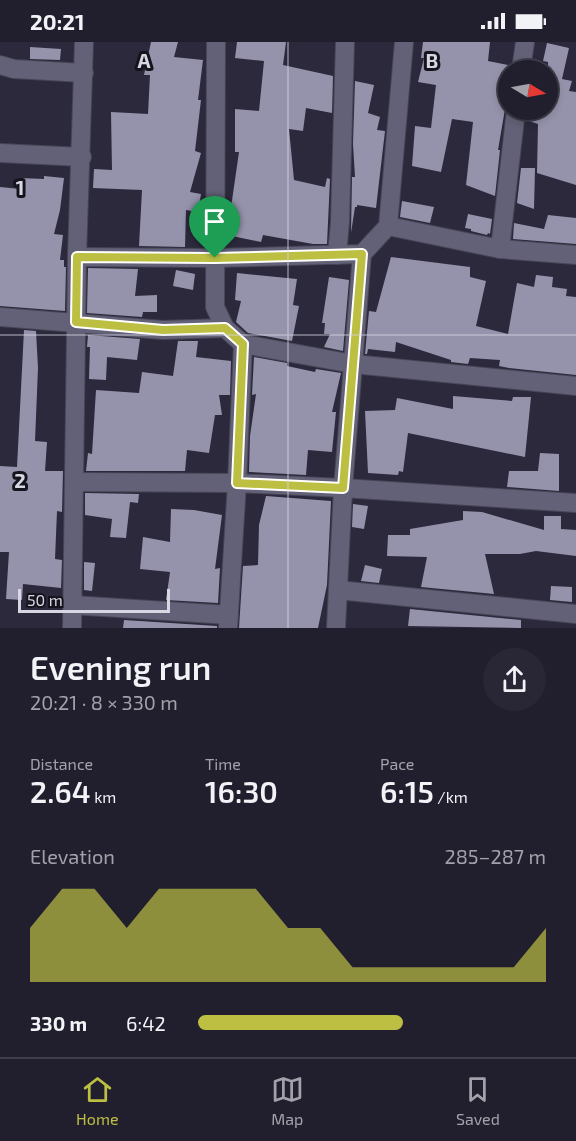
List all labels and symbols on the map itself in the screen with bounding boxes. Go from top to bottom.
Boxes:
text: A [137,48,151,72]
text: B [426,48,438,72]
north arrow [498,60,558,120]
text: 1 [16,175,24,199]
pin [189,196,240,258]
text: 2 [14,468,26,492]
scale bar [18,586,170,614]

